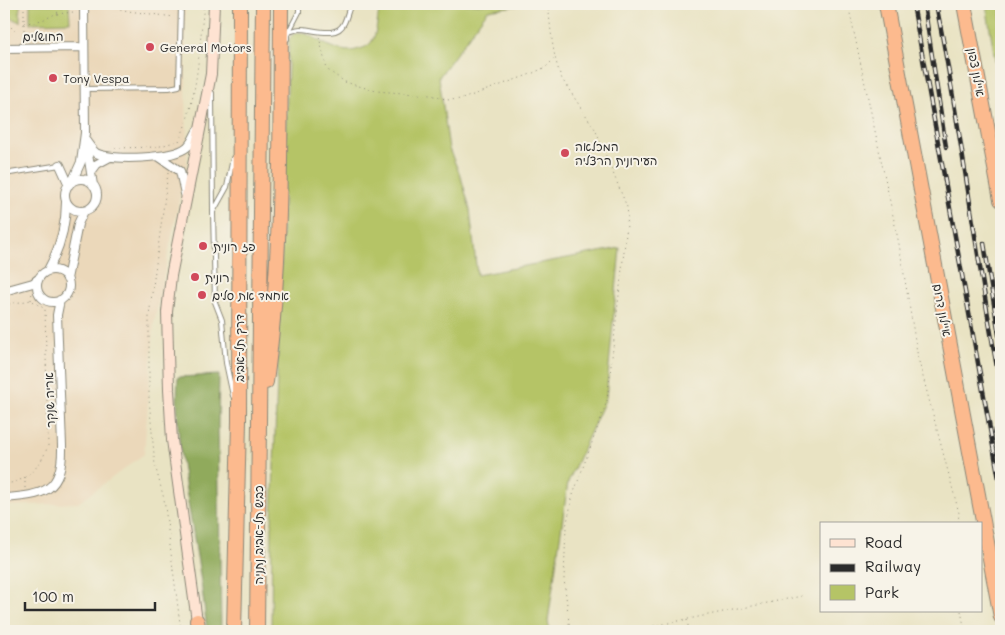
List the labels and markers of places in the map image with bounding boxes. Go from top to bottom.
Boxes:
place label: General Motors [160,39,252,55]
marker: General Motors [144,41,156,53]
place label: Tony Vespa [63,70,129,86]
marker: Tony Vespa [47,72,59,84]
place label: המכלאה העירונית הרצליה [575,138,657,168]
marker: המכלאה העירונית הרצליה [559,147,571,159]
place label: פז רונית [213,238,256,254]
marker: פז רונית [197,240,209,252]
place label: רונית [205,269,230,285]
marker: רונית [189,271,201,283]
place label: אחמד את סלים [212,287,289,303]
marker: אחמד את סלים [196,289,208,301]

